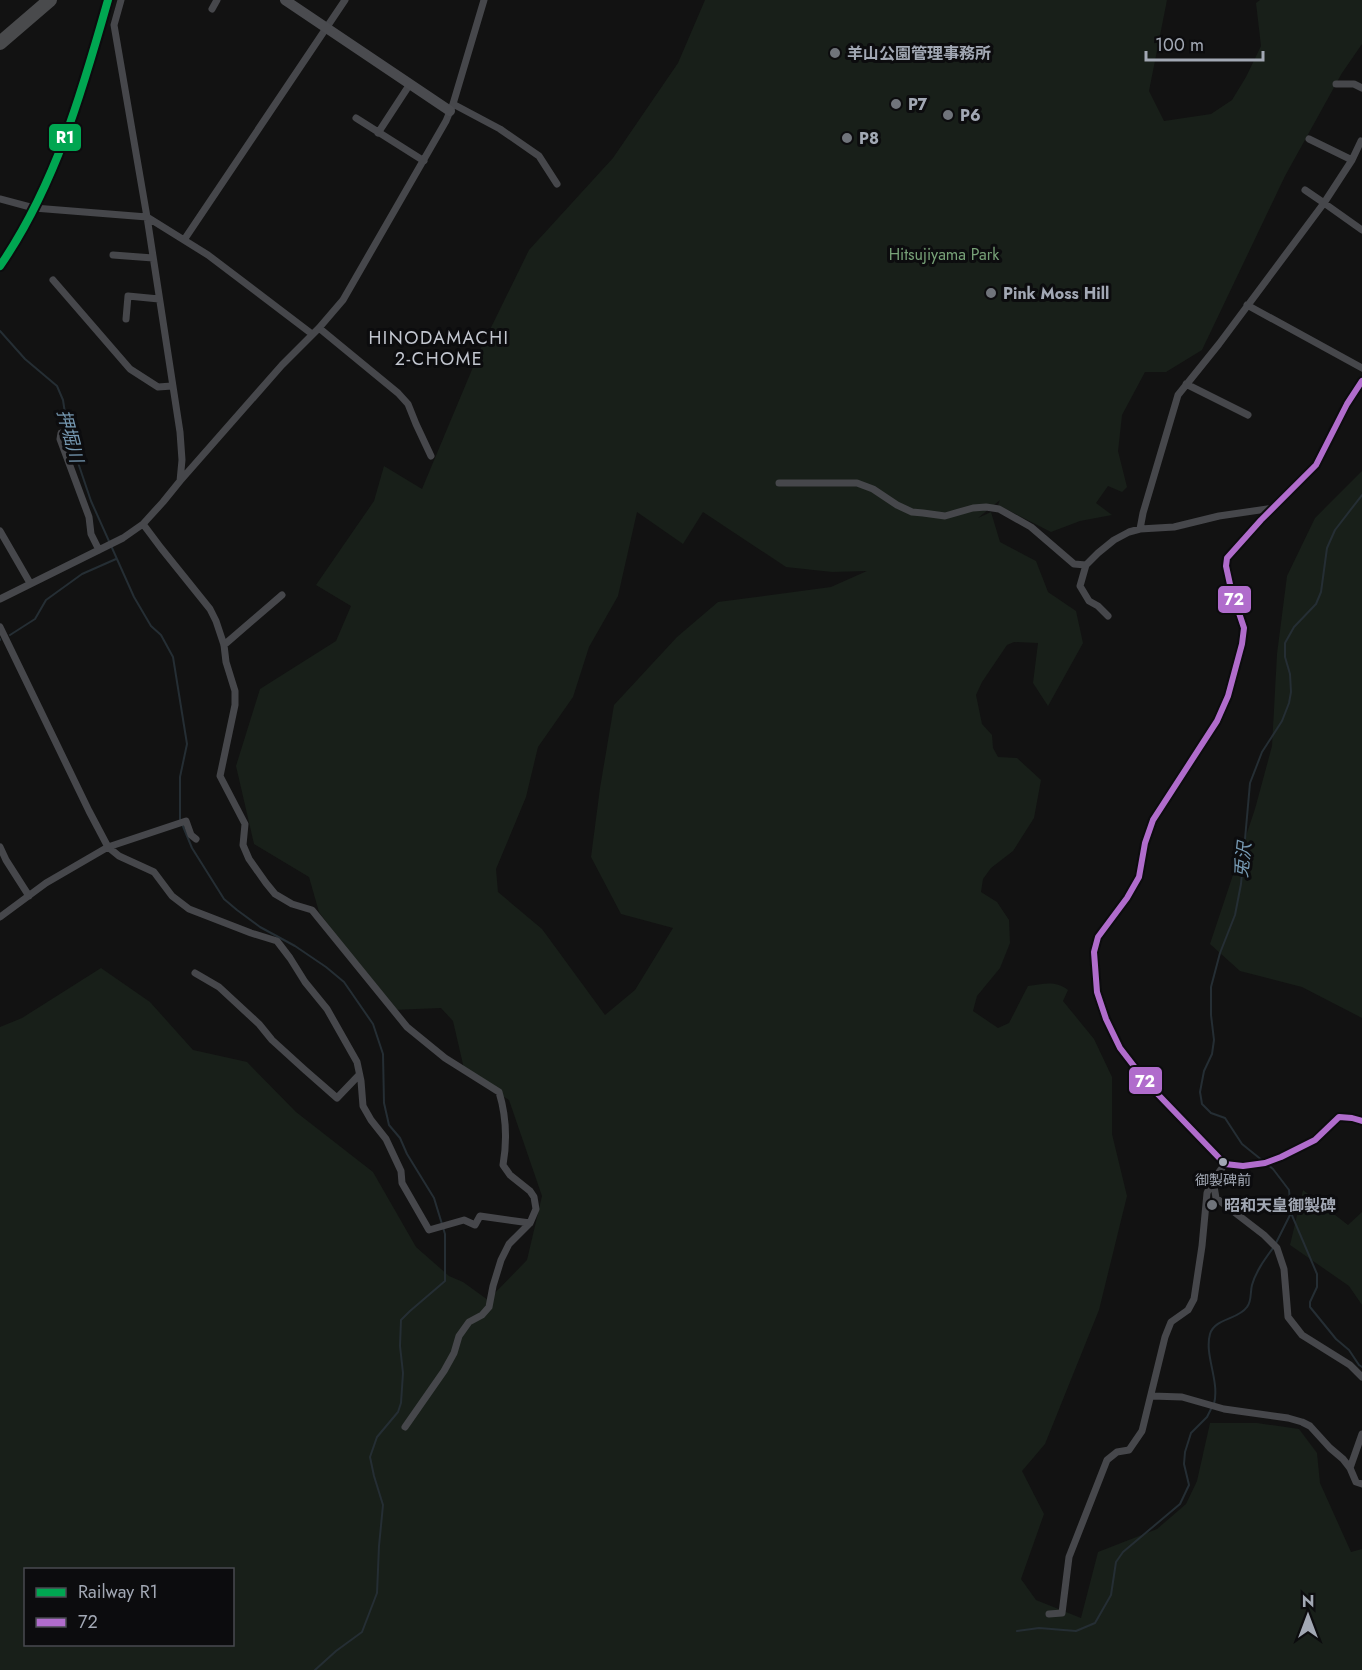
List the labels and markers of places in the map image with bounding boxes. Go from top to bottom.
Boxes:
place label: 羊山公園管理事務所 [847,42,991,65]
marker: 羊山公園管理事務所 [828,46,842,60]
place label: P7 [908,93,927,116]
marker: P7 [889,97,903,111]
place label: P6 [960,104,981,127]
marker: P6 [941,108,955,122]
place label: P8 [859,127,879,150]
marker: P8 [840,131,854,145]
place label: Pink Moss Hill [1003,282,1109,305]
marker: Pink Moss Hill [984,286,998,300]
marker: 御製碑前 [1217,1156,1229,1168]
place label: 御製碑前 [1195,1170,1251,1190]
place label: 昭和天皇御製碑 [1224,1194,1336,1217]
marker: 昭和天皇御製碑 [1205,1198,1219,1212]

